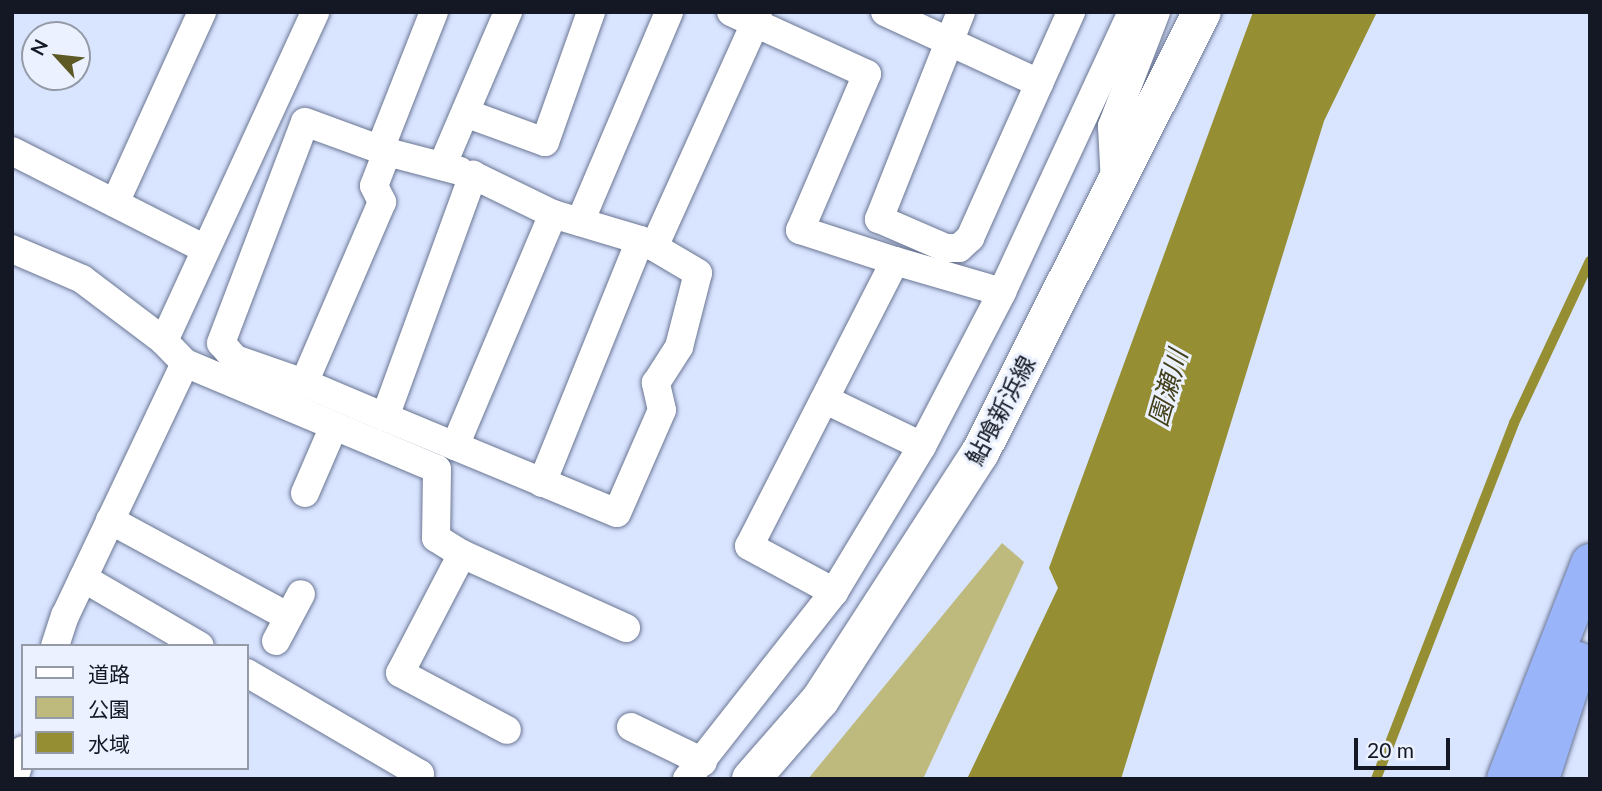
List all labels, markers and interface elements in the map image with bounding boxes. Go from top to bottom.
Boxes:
north arrow [21,21,91,91]
text: N [25,35,52,59]
water label: 園瀬川 [1142,346,1194,430]
street label: 鮎喰新浜線 [959,350,1041,470]
legend [21,644,248,770]
text: 道路 [88,661,130,686]
text: 公園 [88,696,130,721]
scale bar [1357,724,1453,768]
text: 水域 [88,731,130,756]
text: 20 m [1367,737,1414,762]

